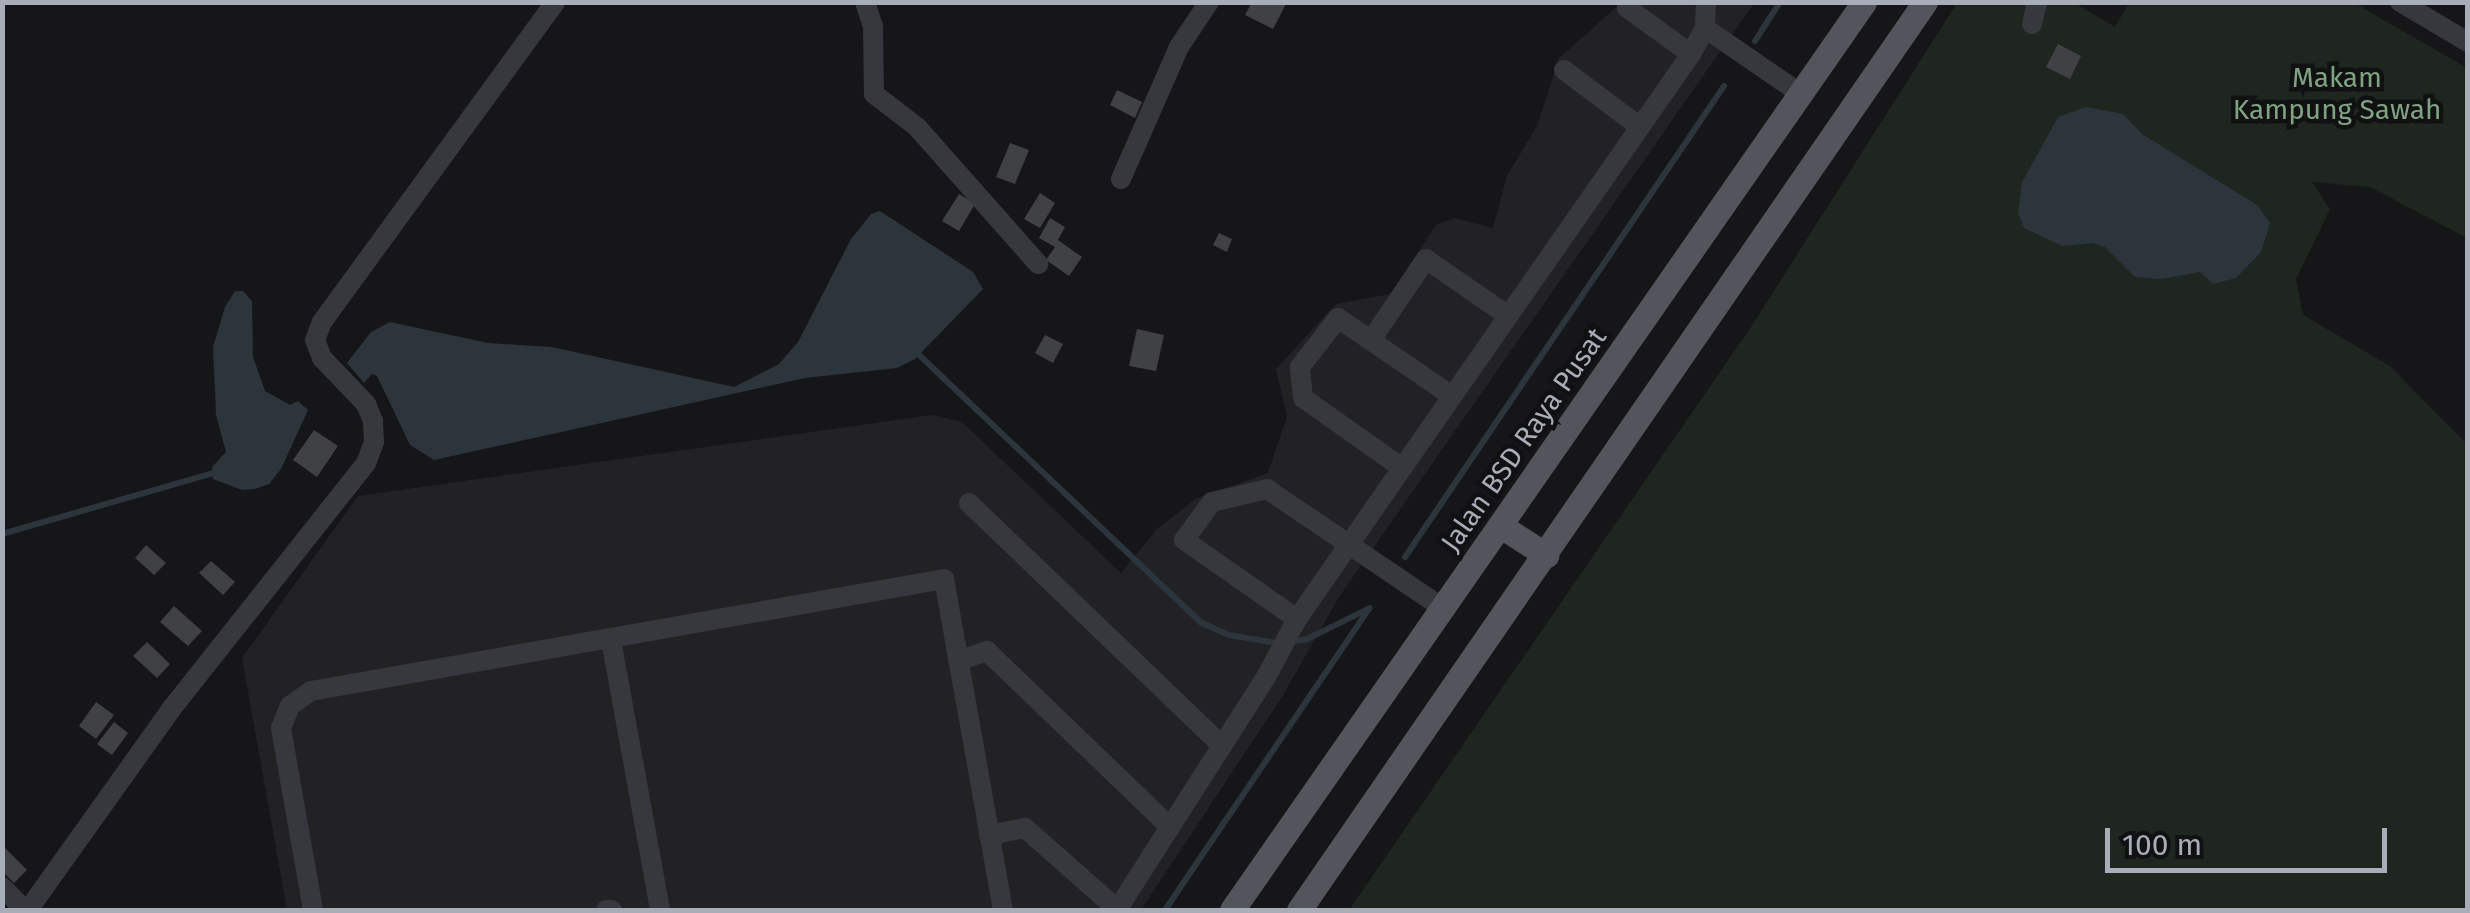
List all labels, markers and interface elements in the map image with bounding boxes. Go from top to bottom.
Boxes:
park label: Makam Kampung Sawah [2233,61,2441,127]
street label: Jalan BSD Raya Pusat [1434,322,1614,558]
scale bar [2110,808,2392,870]
text: 100 m [2122,827,2202,863]

